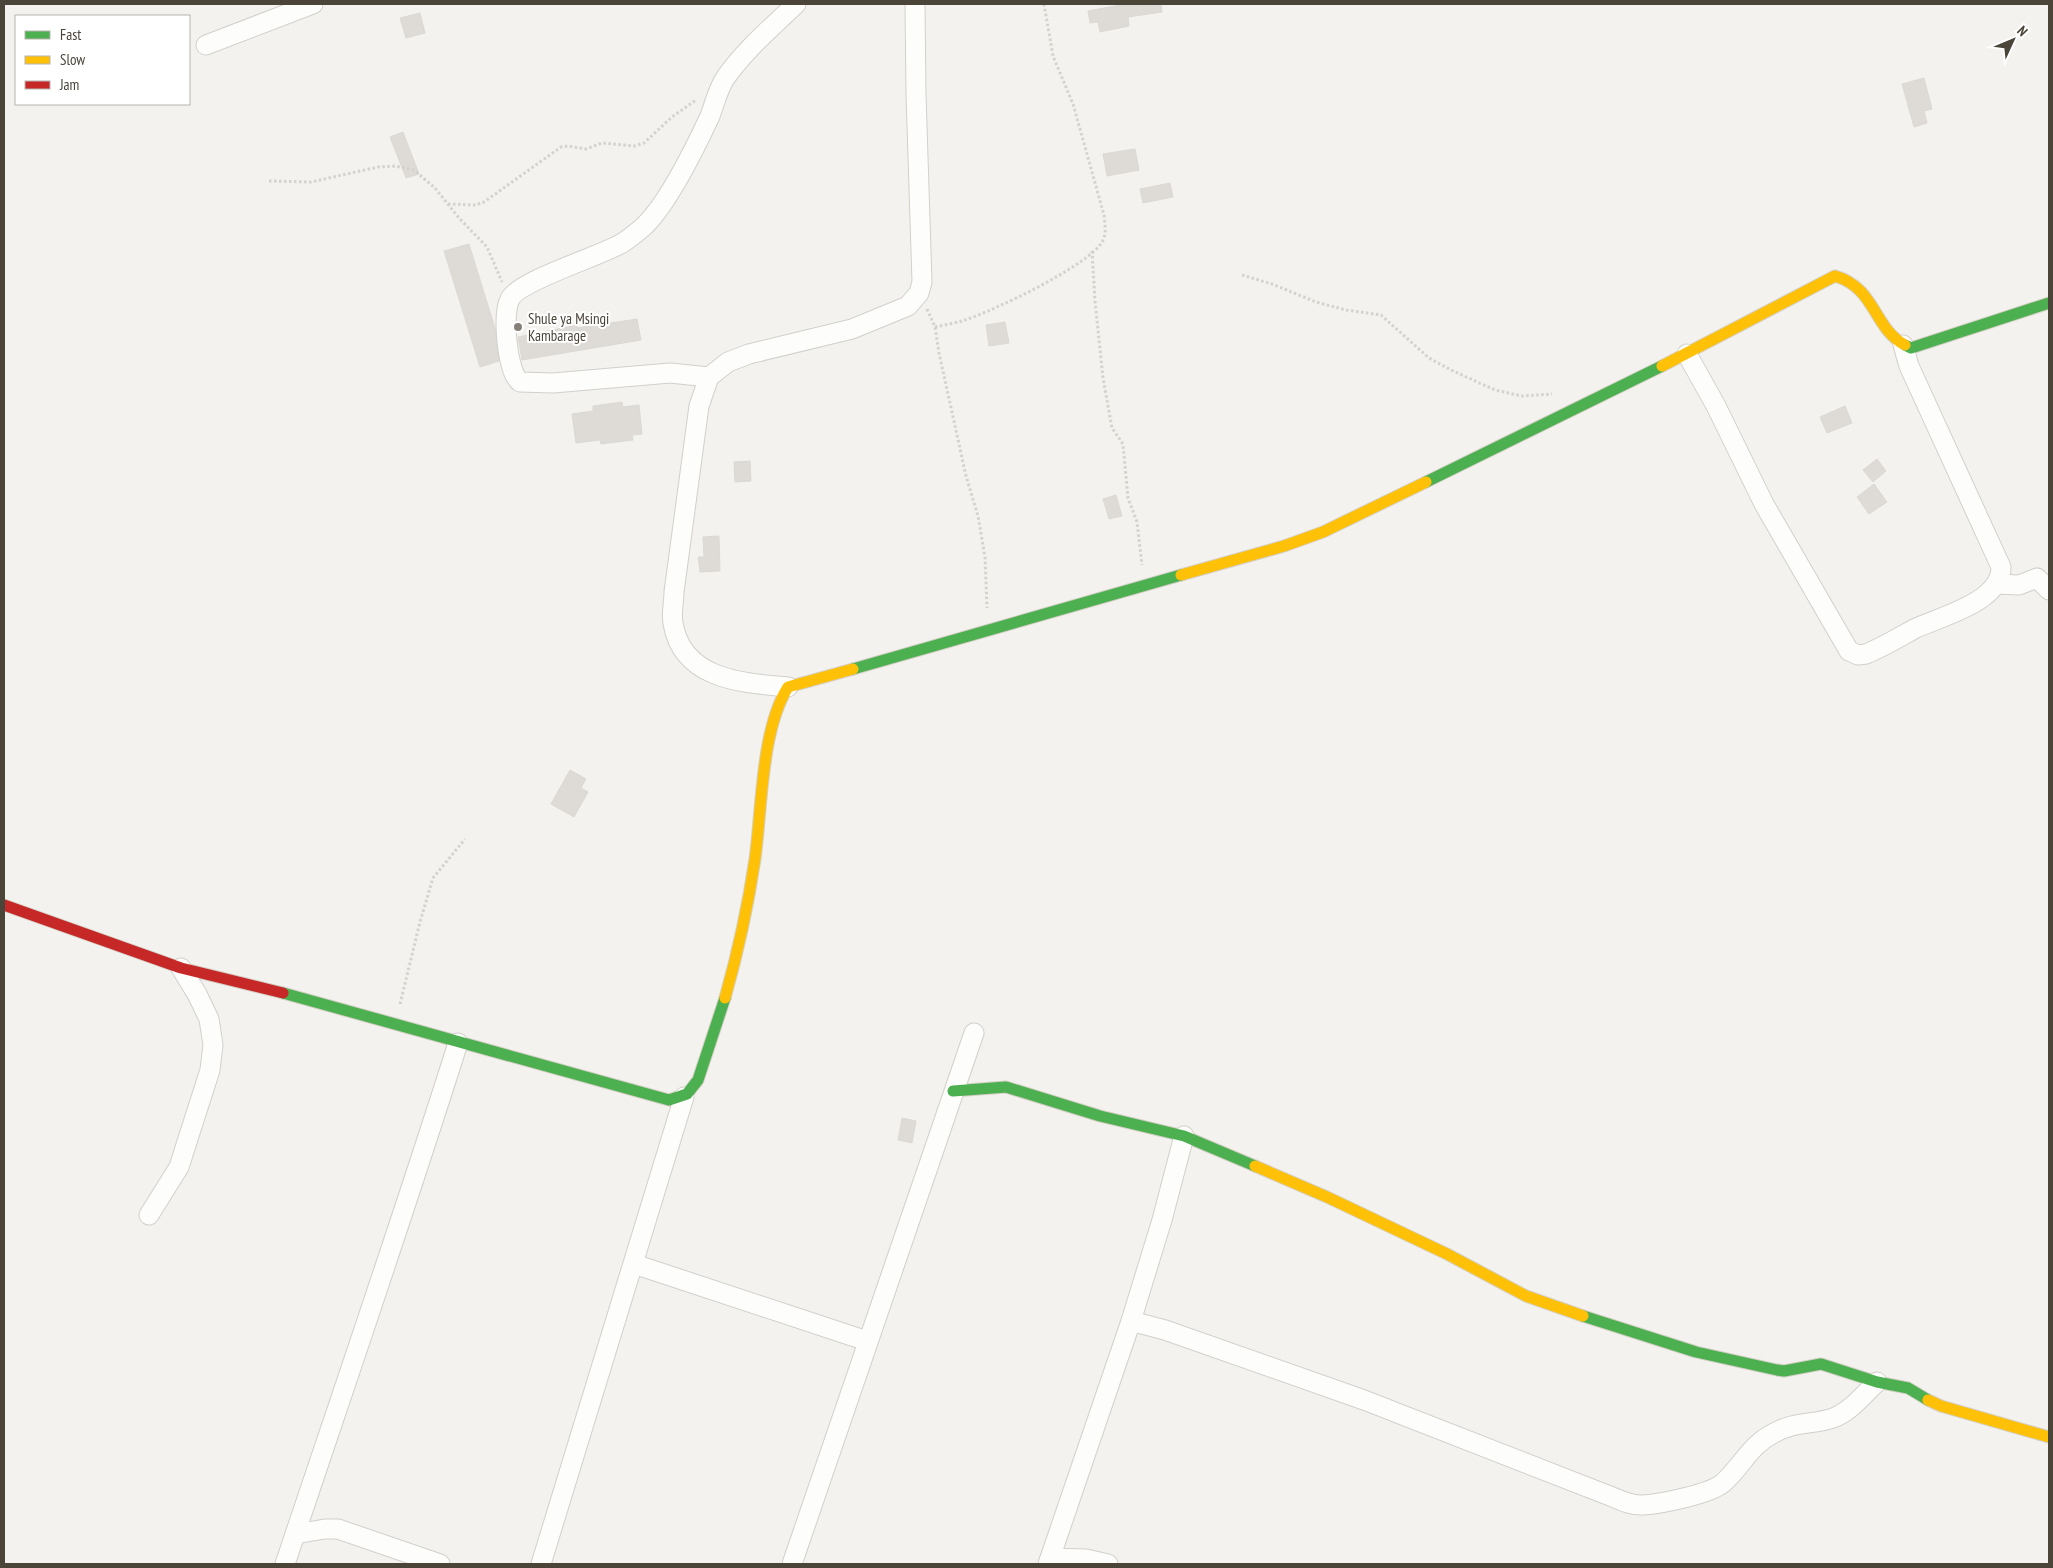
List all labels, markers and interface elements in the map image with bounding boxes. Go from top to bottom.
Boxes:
legend [15,15,190,105]
north arrow [1988,15,2038,65]
text: N [2013,22,2031,40]
text: Fast [60,25,81,44]
text: Slow [60,50,85,69]
text: Jam [59,75,79,94]
place label: Shule ya Msingi Kambarage [528,309,609,345]
marker: Shule ya Msingi Kambarage [512,321,524,333]

